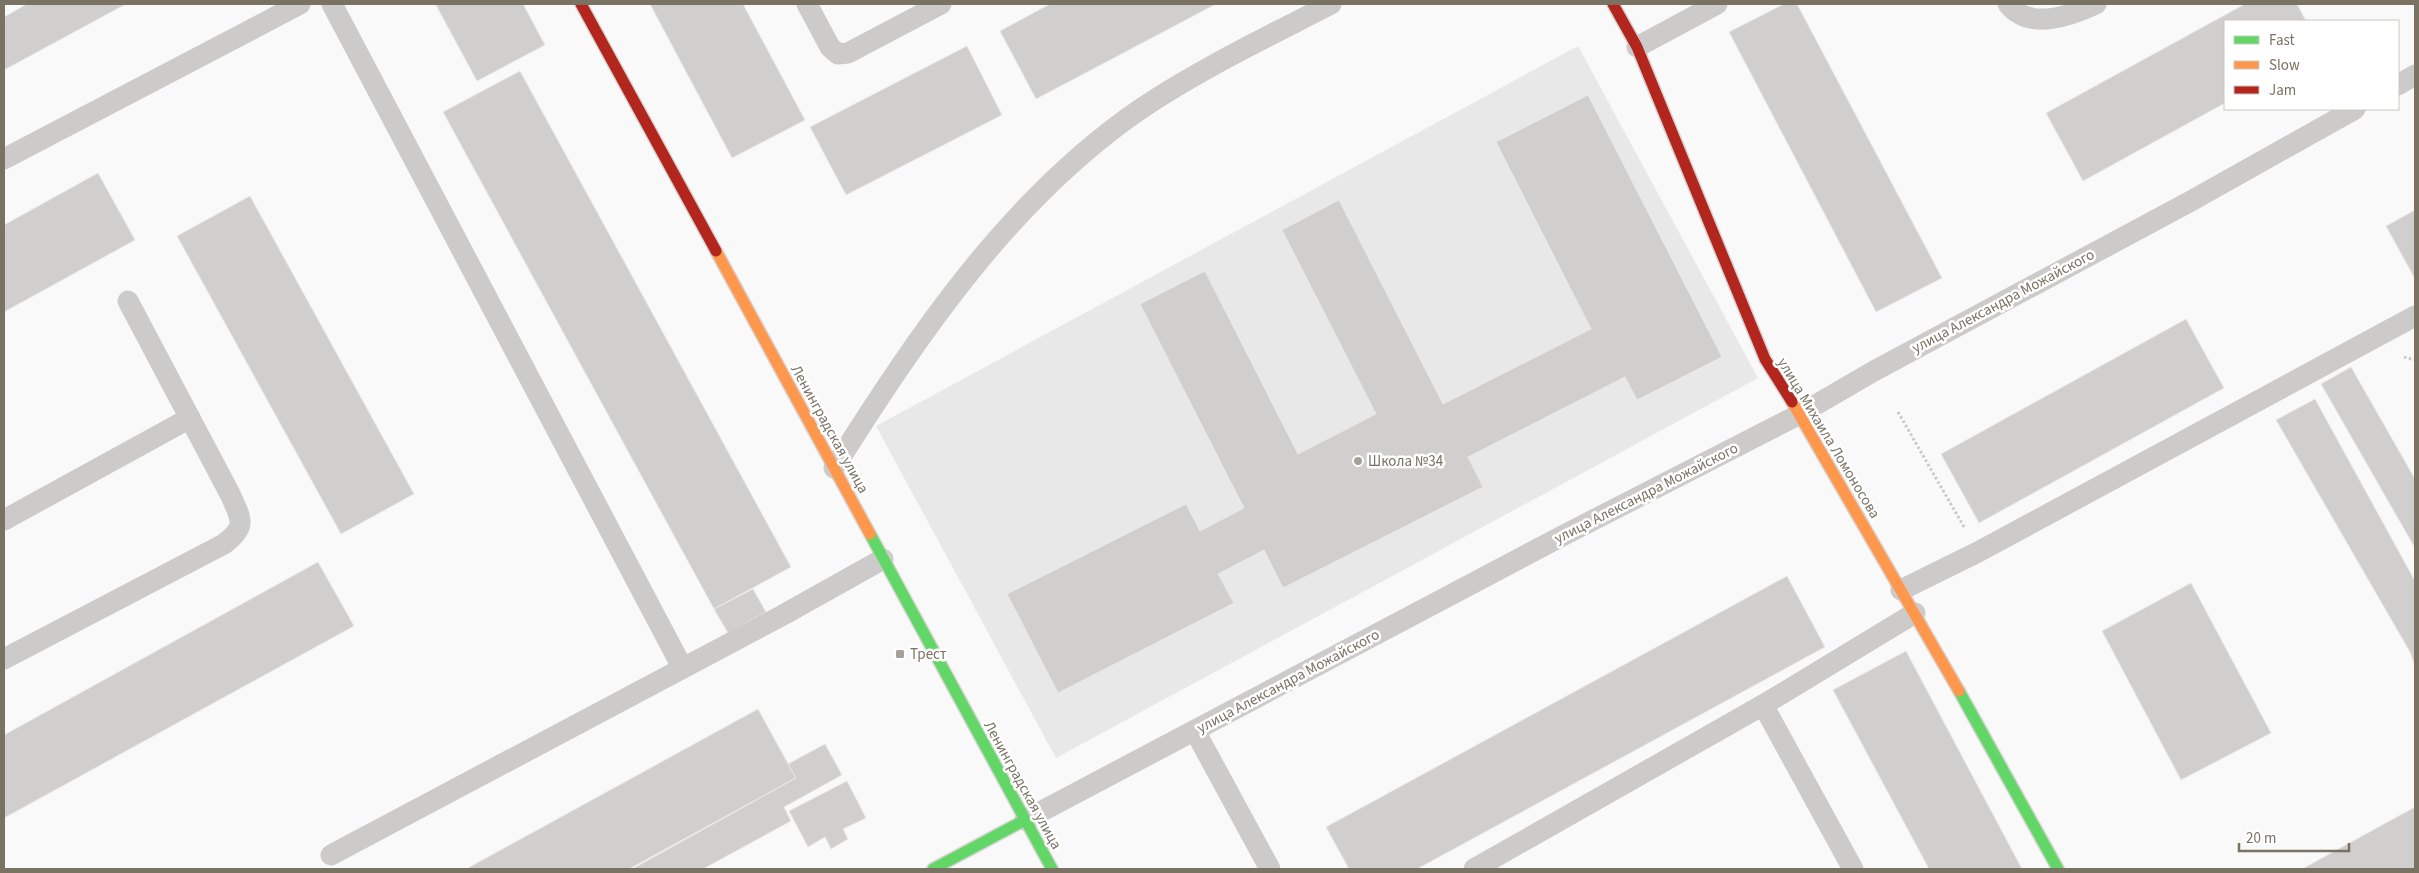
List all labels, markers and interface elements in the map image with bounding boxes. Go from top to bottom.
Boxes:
legend [2224,20,2399,110]
text: Fast [2269,30,2295,51]
text: Slow [2269,55,2300,76]
text: Jam [2269,80,2296,101]
street label: улица Александра Можайского [1908,244,2098,359]
street label: улица Михаила Ломоносова [1772,354,1885,523]
street label: Ленинградская улица [786,361,874,497]
street label: улица Александра Можайского [1551,438,1742,549]
place label: Школа №34 [1368,451,1444,472]
marker: Школа №34 [1352,455,1364,467]
street label: улица Александра Можайского [1193,624,1383,739]
place label: Трест [910,644,947,665]
marker: Трест [894,648,906,660]
street label: Ленинградская улица [979,717,1067,853]
scale bar [2239,820,2349,852]
text: 20 m [2246,828,2276,849]

